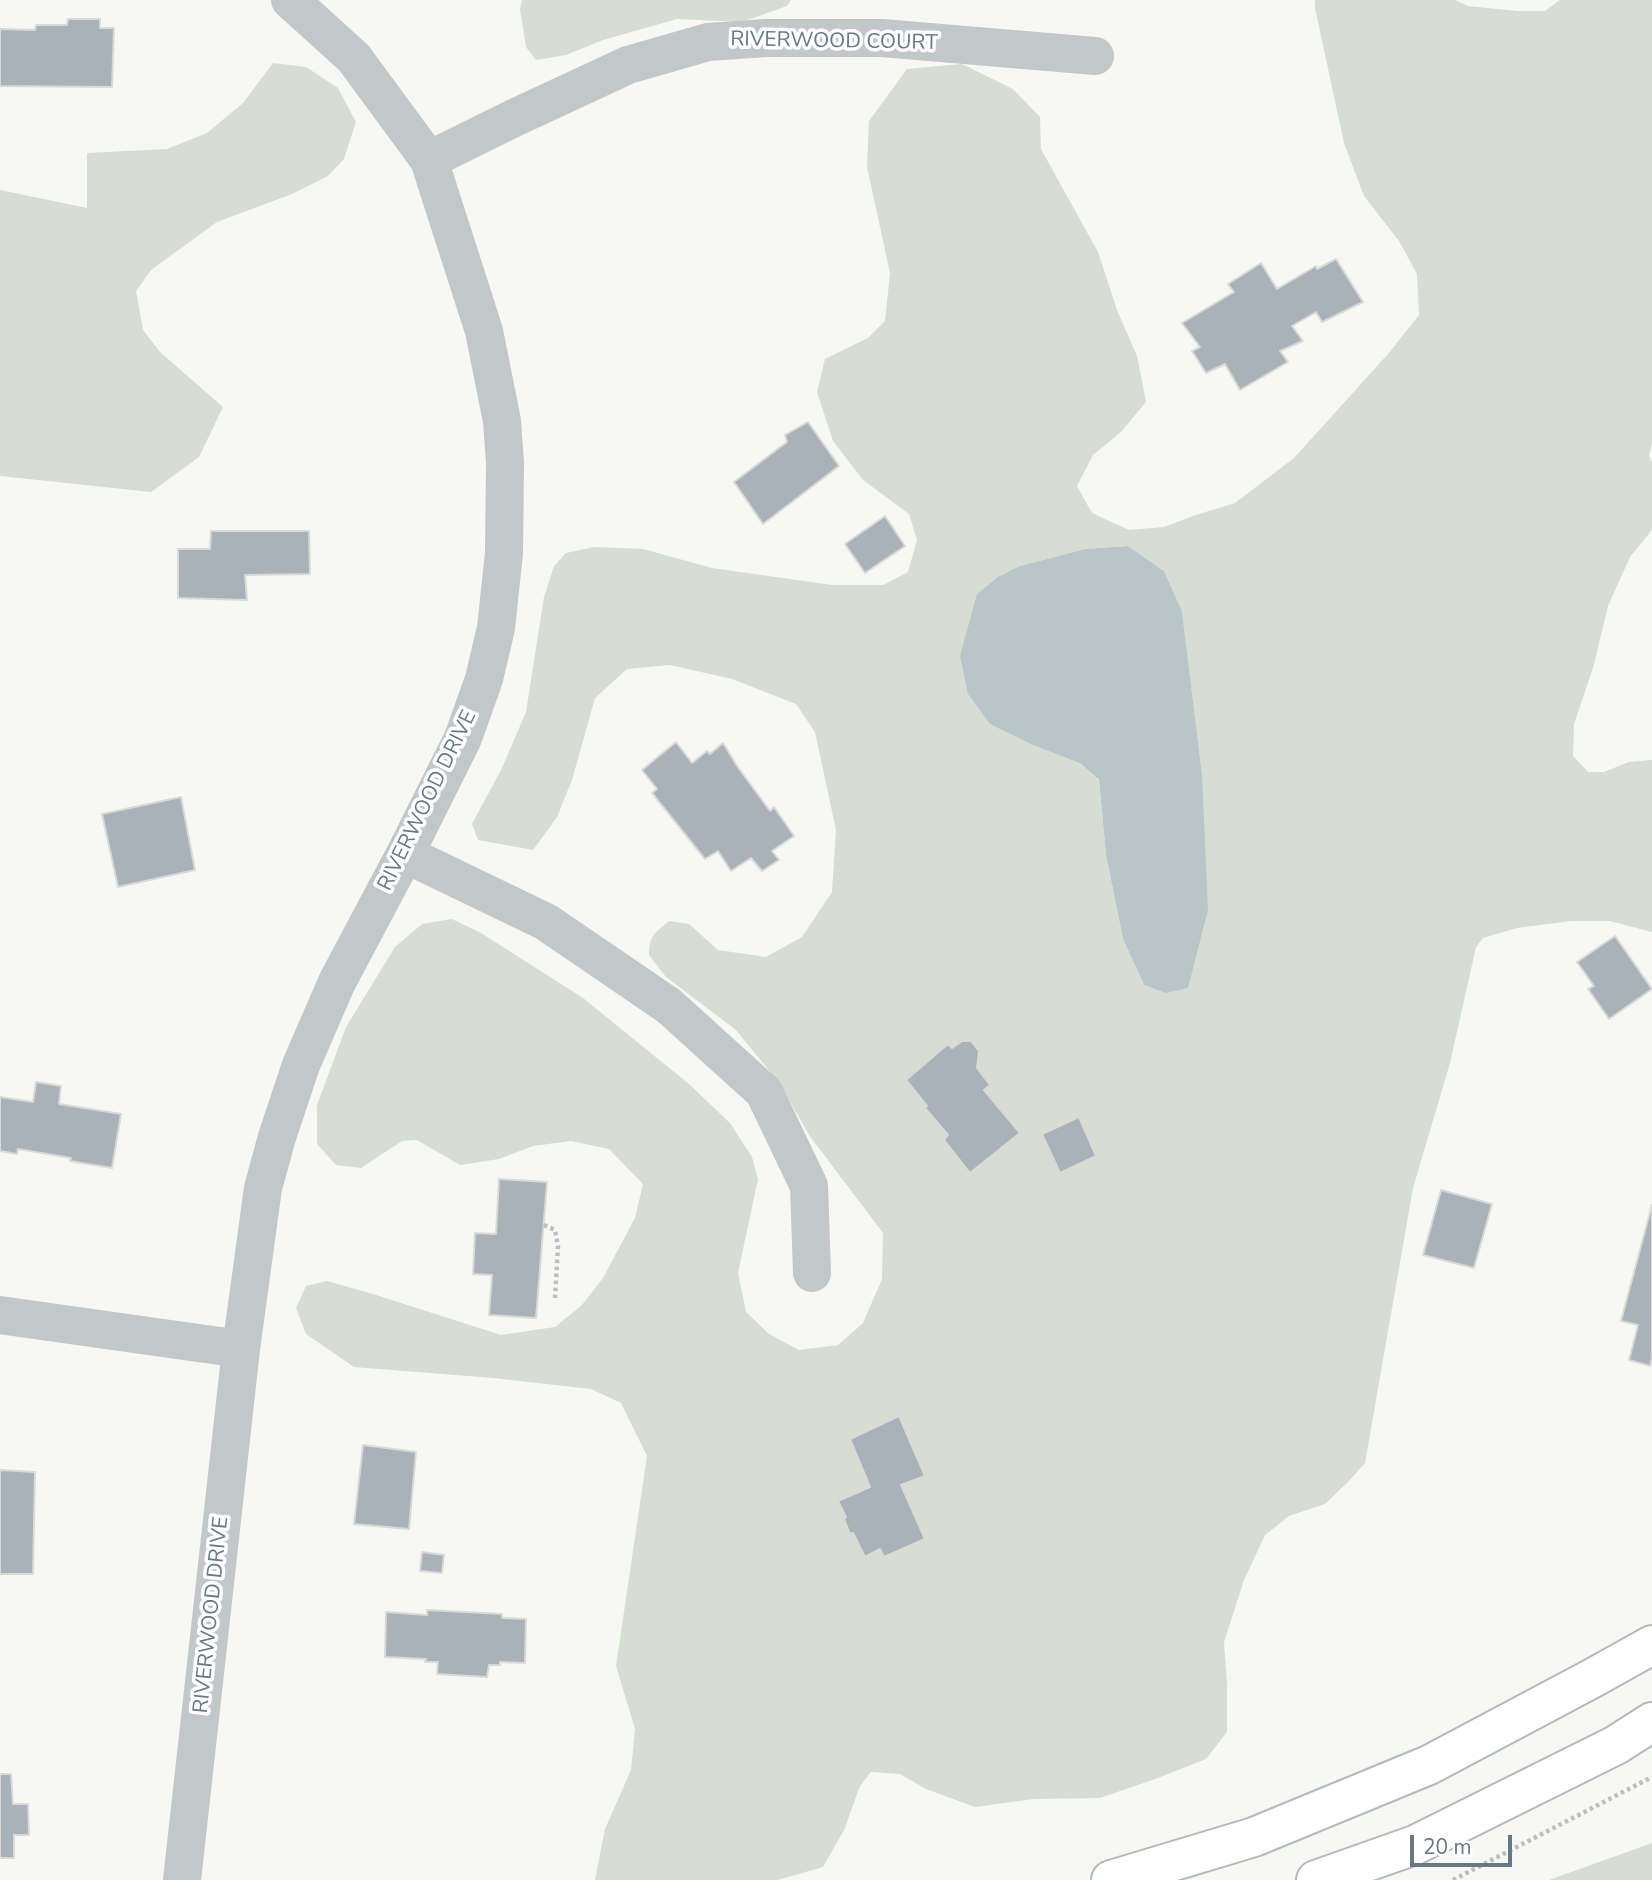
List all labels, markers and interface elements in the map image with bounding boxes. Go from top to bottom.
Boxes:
street label: RIVERWOOD COURT [730,28,938,56]
street label: RIVERWOOD DRIVE [373,707,483,895]
street label: RIVERWOOD DRIVE [189,1515,235,1715]
scale bar [1414,1820,1516,1864]
text: 20 m [1423,1833,1472,1861]

